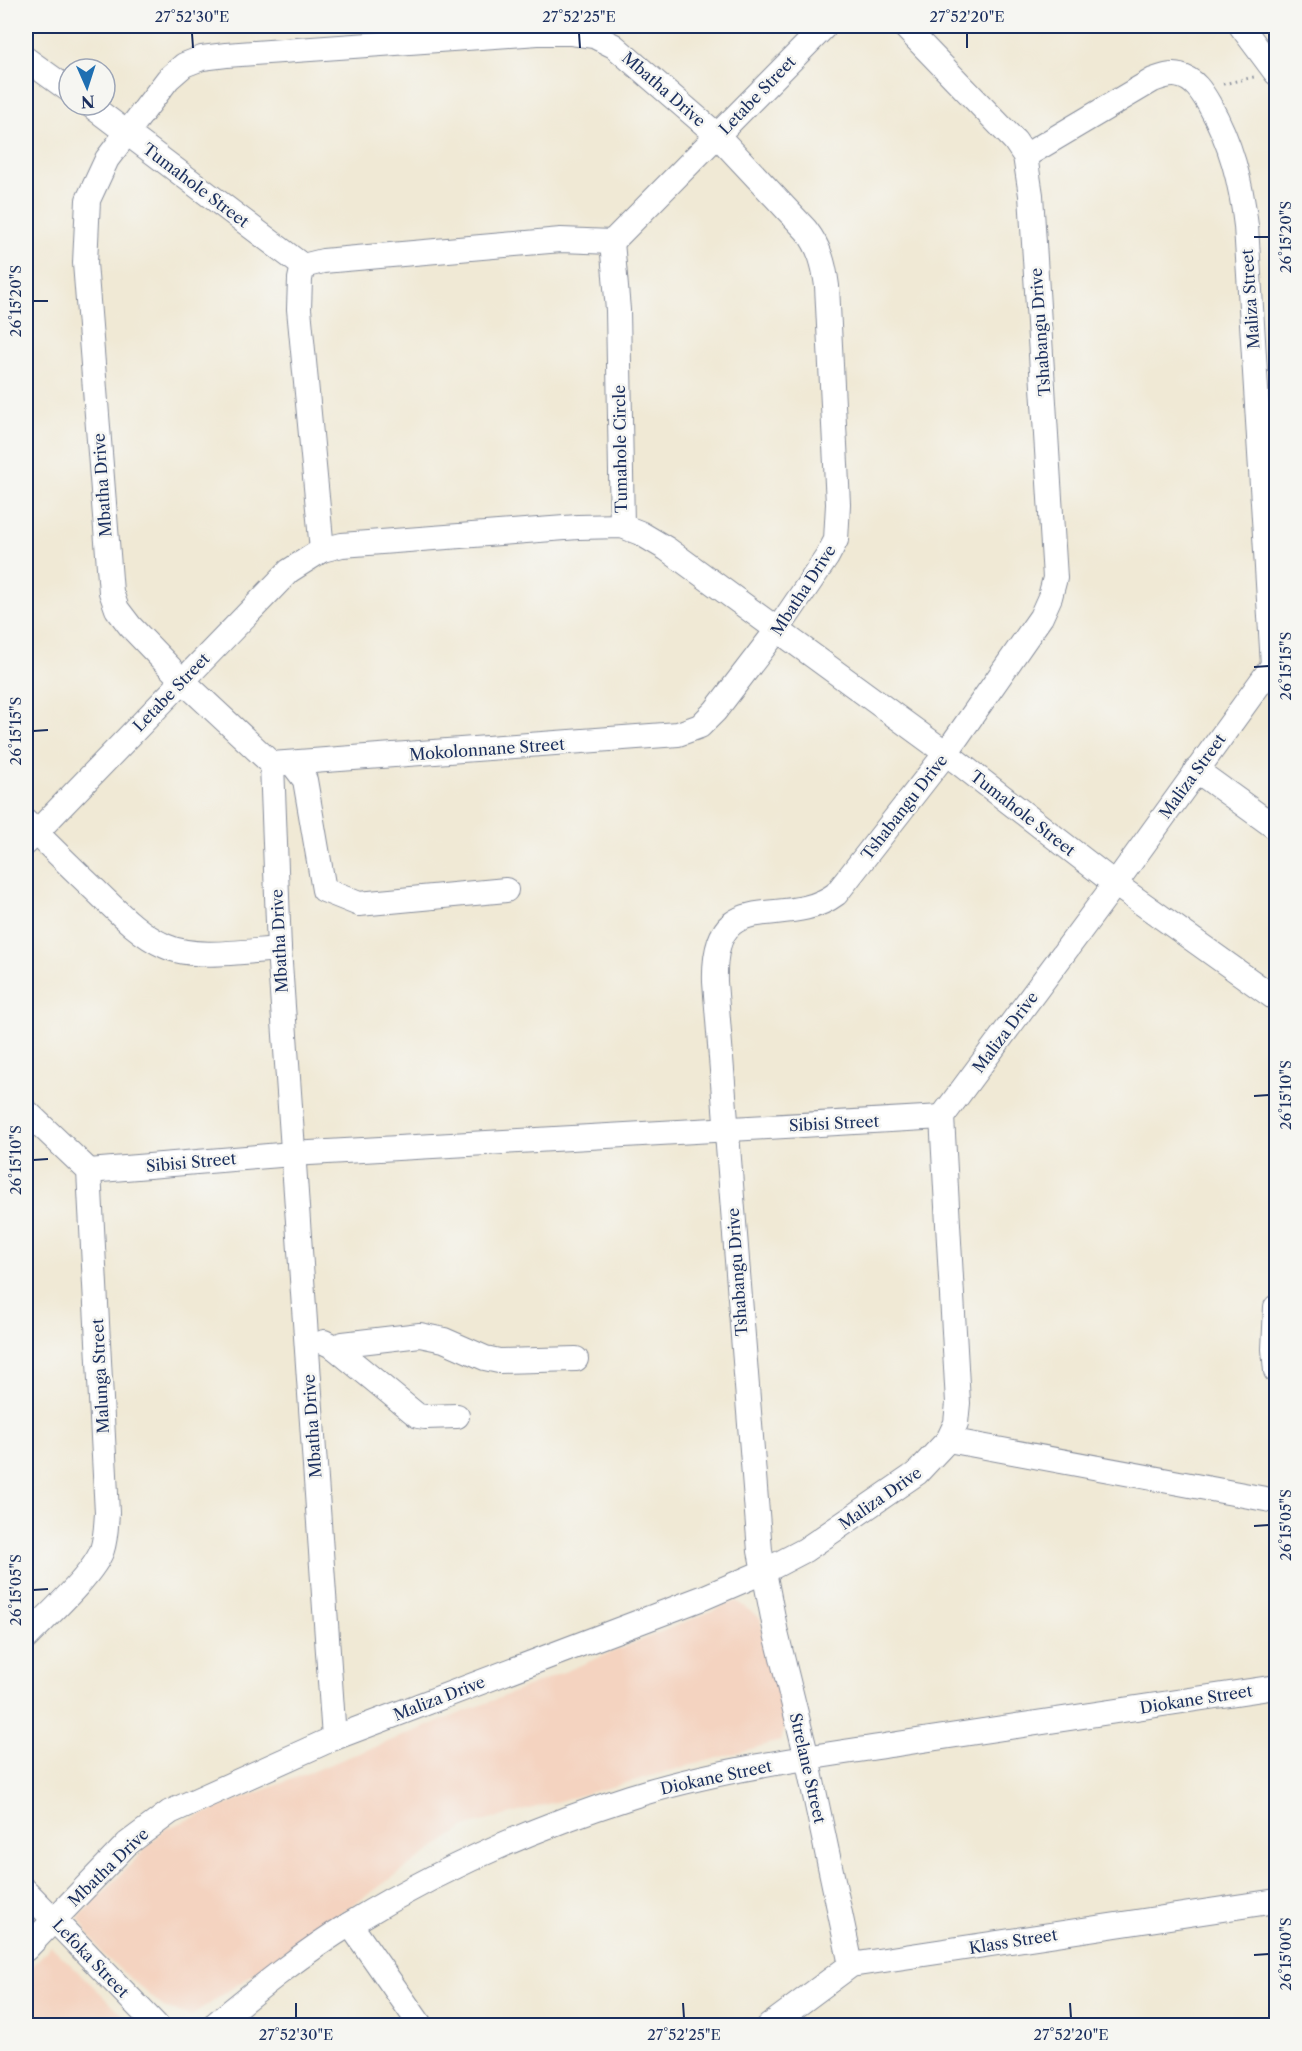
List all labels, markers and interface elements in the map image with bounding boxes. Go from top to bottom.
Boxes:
text: 27°52'30"E [155,7,229,26]
text: 27°52'25"E [542,7,616,26]
text: 27°52'20"E [930,7,1005,26]
street label: Mbatha Drive [618,47,710,131]
street label: Letabe Street [714,51,800,139]
north arrow [57,57,117,117]
text: N [80,92,95,112]
street label: Tumahole Street [139,139,253,232]
text: 26°15'20"S [1276,201,1295,273]
street label: Maliza Street [1237,248,1263,350]
text: 26°15'20"S [6,265,25,337]
street label: Tshabangu Drive [1026,267,1054,397]
street label: Tumahole Circle [609,385,631,513]
street label: Mbatha Drive [88,432,116,538]
street label: Mbatha Drive [766,541,840,639]
text: 26°15'15"S [1276,632,1295,700]
street label: Letabe Street [128,648,214,736]
text: 26°15'15"S [6,697,25,765]
street label: Maliza Street [1154,729,1230,822]
street label: Mokolonnane Street [409,734,566,764]
street label: Tshabangu Drive [857,750,951,864]
street label: Tumahole Street [967,766,1080,860]
street label: Mbatha Drive [266,889,292,993]
street label: Maliza Drive [968,987,1042,1077]
text: 26°15'10"S [1276,1060,1295,1130]
street label: Sibisi Street [788,1111,880,1135]
text: 26°15'10"S [6,1125,25,1195]
street label: Sibisi Street [145,1148,237,1176]
street label: Tshabangu Drive [723,1207,751,1337]
street label: Malunga Street [87,1318,113,1434]
street label: Mbatha Drive [298,1373,326,1479]
street label: Maliza Drive [835,1462,925,1534]
text: 26°15'05"S [1276,1489,1295,1561]
text: 26°15'05"S [6,1554,25,1626]
street label: Maliza Drive [390,1671,488,1725]
street label: Diokane Street [1138,1680,1254,1718]
street label: Strelane Street [786,1711,830,1825]
street label: Diokane Street [658,1755,774,1799]
street label: Mbatha Drive [64,1824,152,1910]
street label: Lefoka Street [49,1915,134,2002]
text: 26°15'00"S [1276,1917,1295,1991]
street label: Klass Street [967,1924,1059,1958]
text: 27°52'30"E [259,2025,333,2044]
text: 27°52'25"E [647,2025,721,2044]
text: 27°52'20"E [1034,2025,1109,2044]

